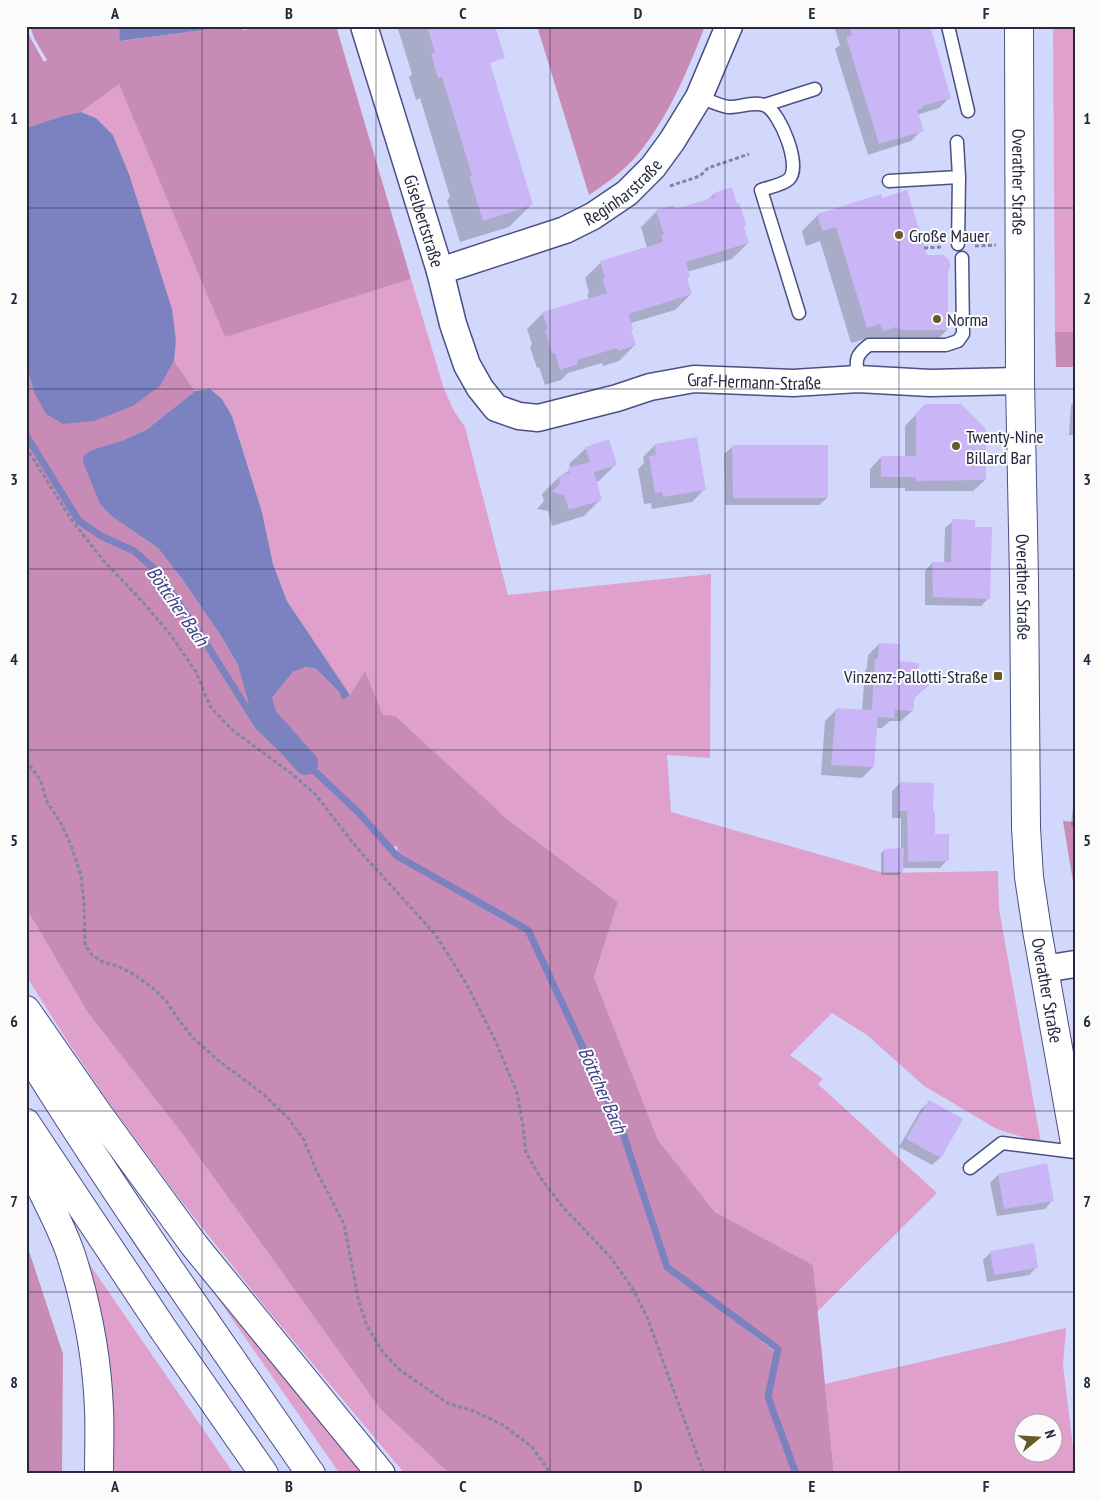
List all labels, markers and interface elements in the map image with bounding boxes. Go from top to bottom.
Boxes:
text: A [110,3,120,23]
text: B [285,3,293,23]
text: C [459,3,467,23]
text: D [634,3,643,23]
text: E [809,3,816,23]
text: F [983,3,990,23]
text: 1 [10,108,18,128]
text: 1 [1083,108,1091,128]
street label: Overather Straße [1008,129,1031,235]
street label: Reginharstraße [580,154,667,230]
street label: Giselbertstraße [399,172,450,270]
place label: Große Mauer [909,224,990,247]
marker: Große Mauer [893,229,905,241]
text: 2 [10,288,18,308]
text: 2 [1083,288,1091,308]
place label: Norma [947,308,988,331]
marker: Norma [931,313,943,325]
street label: Graf-Hermann-Straße [685,367,822,395]
place label: Twenty-Nine Billard Bar [966,425,1044,469]
marker: Twenty-Nine Billard Bar [950,440,962,452]
text: 3 [10,469,18,489]
text: 3 [1083,469,1091,489]
street label: Overather Straße [1012,534,1036,640]
water label: Böttcher Bach [142,562,215,652]
text: 4 [10,649,18,669]
text: 4 [1083,649,1091,669]
place label: Vinzenz-Pallotti-Straße [843,665,988,688]
marker: Vinzenz-Pallotti-Straße [992,670,1004,682]
text: 5 [10,830,18,850]
text: 5 [1083,830,1091,850]
street label: Overather Straße [1027,936,1068,1045]
text: 6 [10,1011,18,1031]
text: 6 [1083,1011,1091,1031]
water label: Böttcher Bach [573,1043,633,1138]
text: 7 [10,1191,18,1211]
text: 7 [1083,1191,1091,1211]
text: 8 [10,1372,18,1392]
text: 8 [1083,1372,1091,1392]
north arrow [1014,1412,1064,1462]
text: N [1041,1428,1060,1440]
text: A [110,1476,120,1496]
text: B [285,1476,293,1496]
text: C [459,1476,467,1496]
text: D [634,1476,643,1496]
text: E [809,1476,816,1496]
text: F [983,1476,990,1496]

